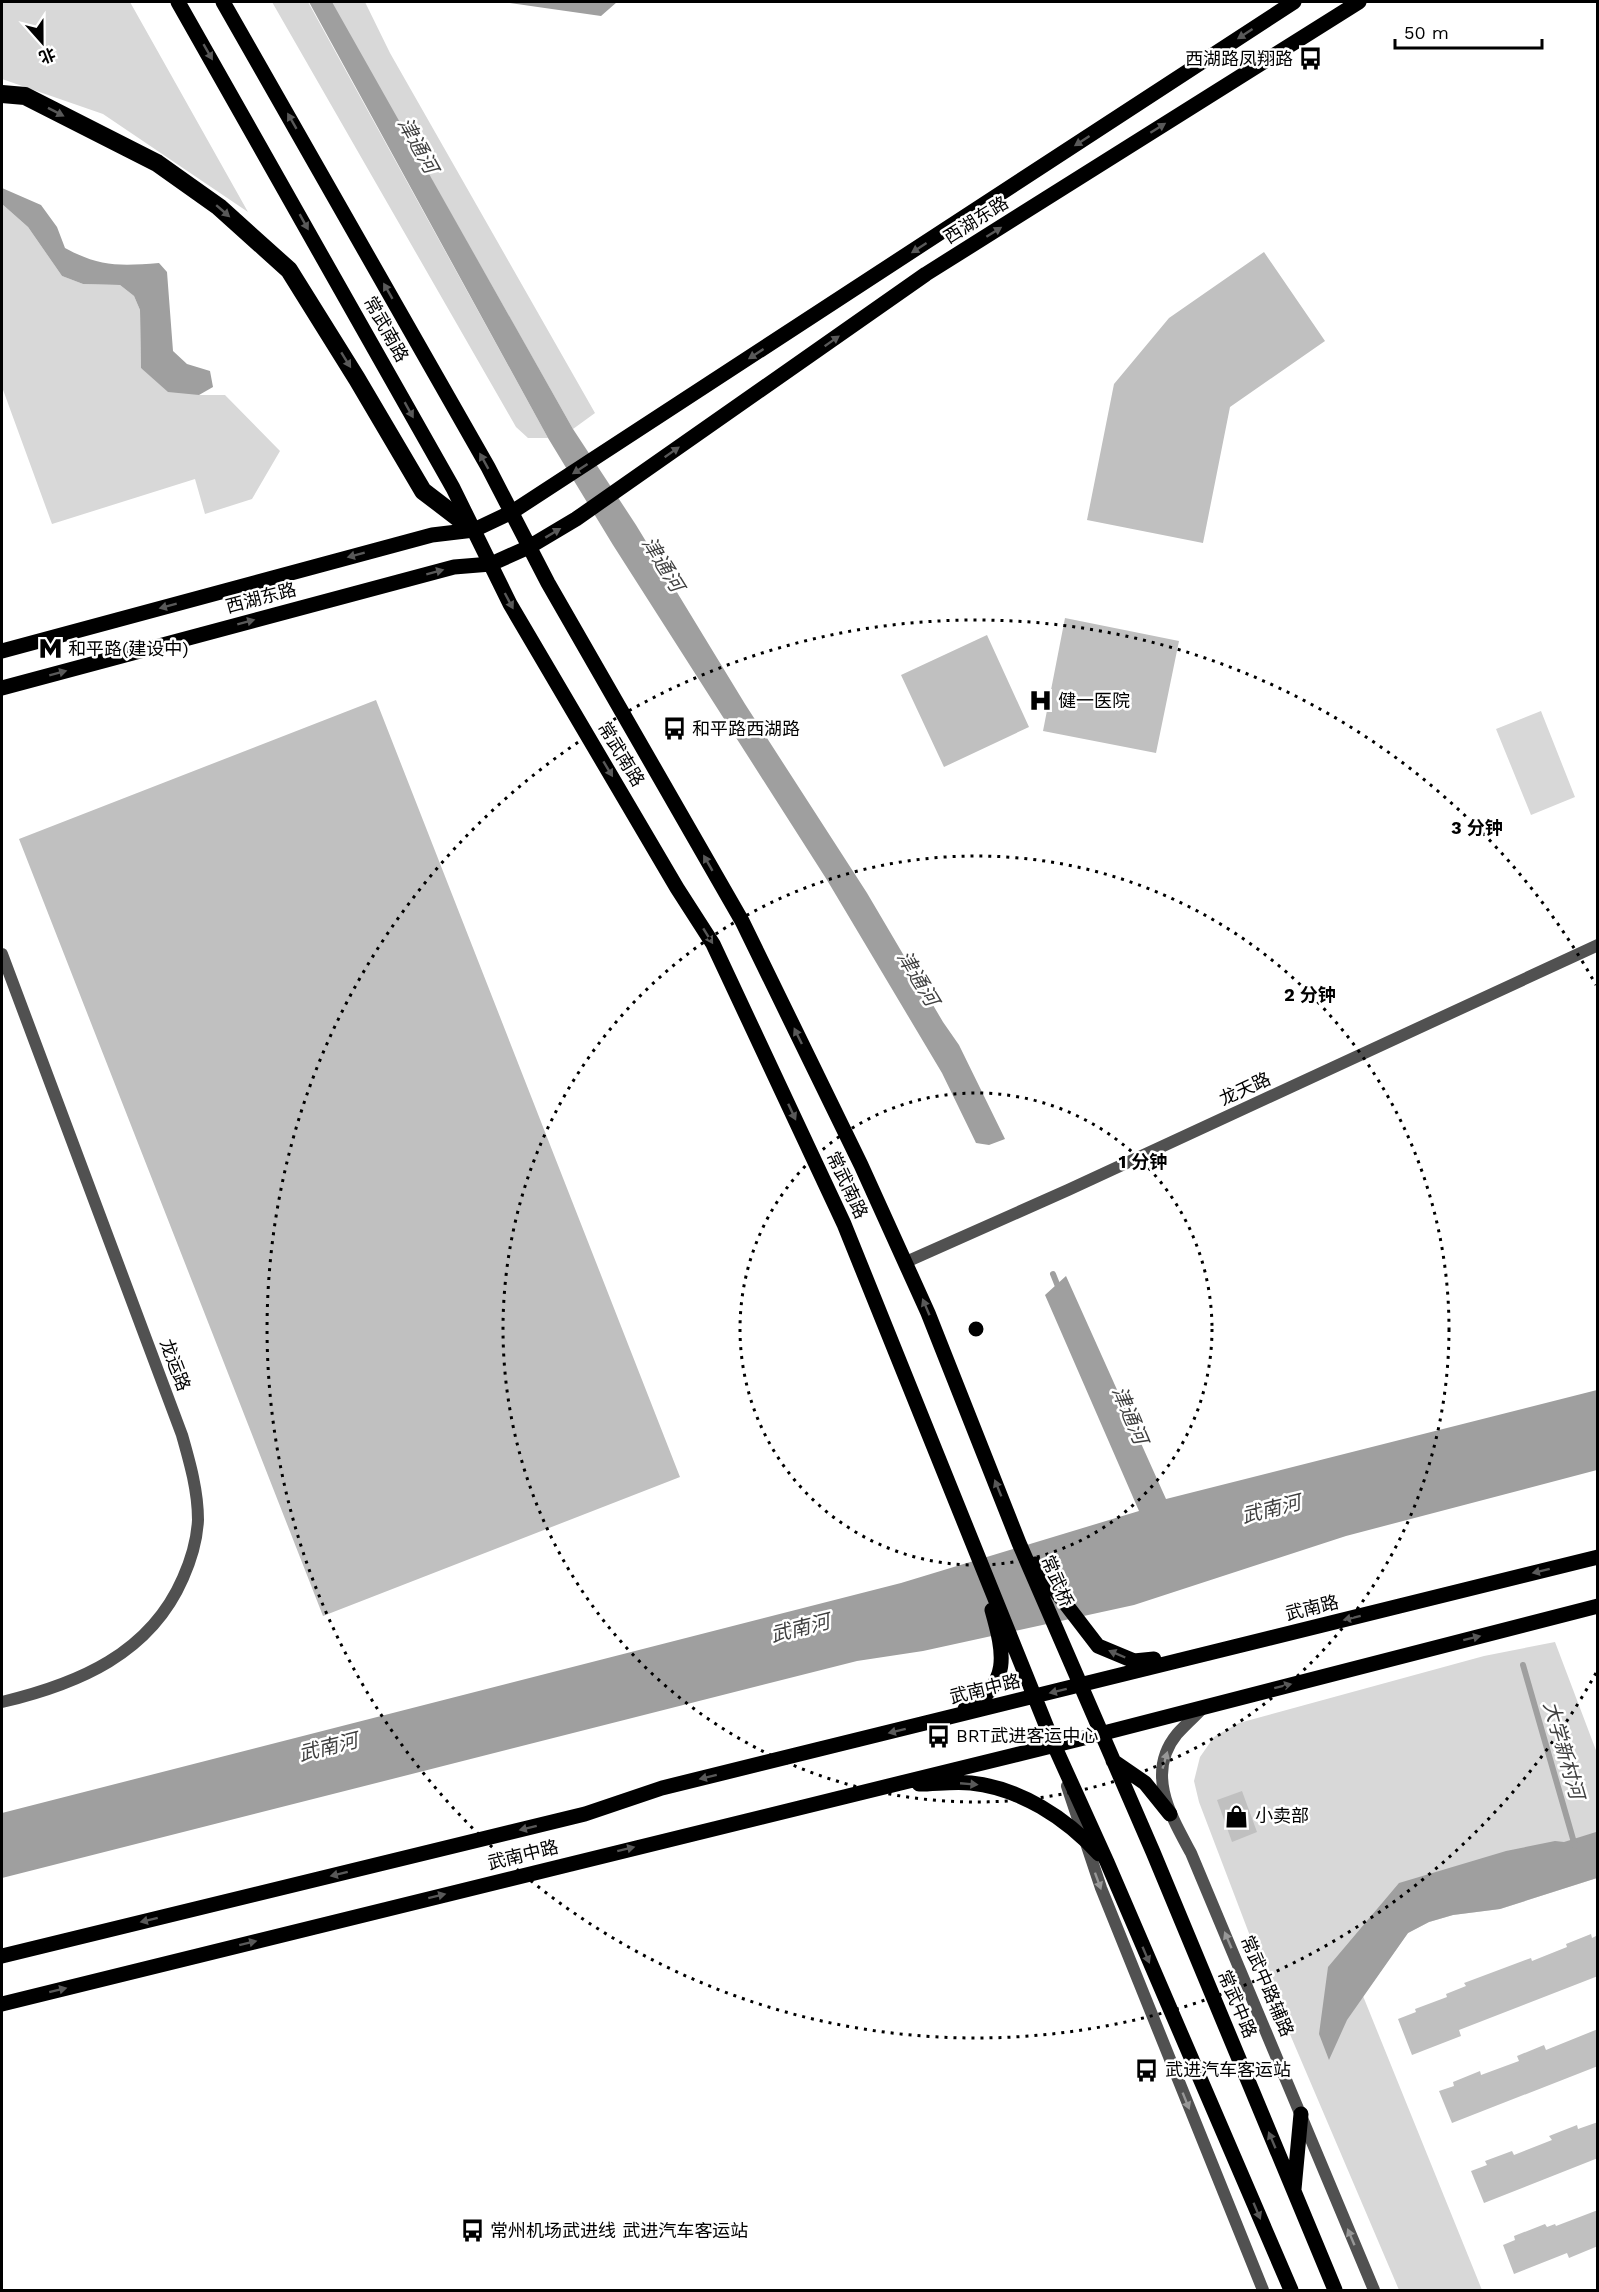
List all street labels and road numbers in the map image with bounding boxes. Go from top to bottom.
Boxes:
street label: 西湖东路 [940,192,1012,248]
street label: 常武南路 [360,292,413,365]
street label: 西湖东路 [223,578,298,617]
street label: 常武南路 [594,717,649,790]
street label: 龙天路 [1216,1068,1274,1109]
street label: 常武南路 [823,1148,872,1222]
street label: 龙运路 [156,1336,195,1394]
street label: 常武桥 [1037,1552,1078,1610]
street label: 武南路 [1283,1591,1341,1624]
street label: 武南中路 [947,1670,1022,1707]
street label: 武南中路 [485,1836,560,1873]
street label: 常武中路辅路 [1236,1932,1298,2040]
street label: 常武中路 [1213,1967,1261,2041]

